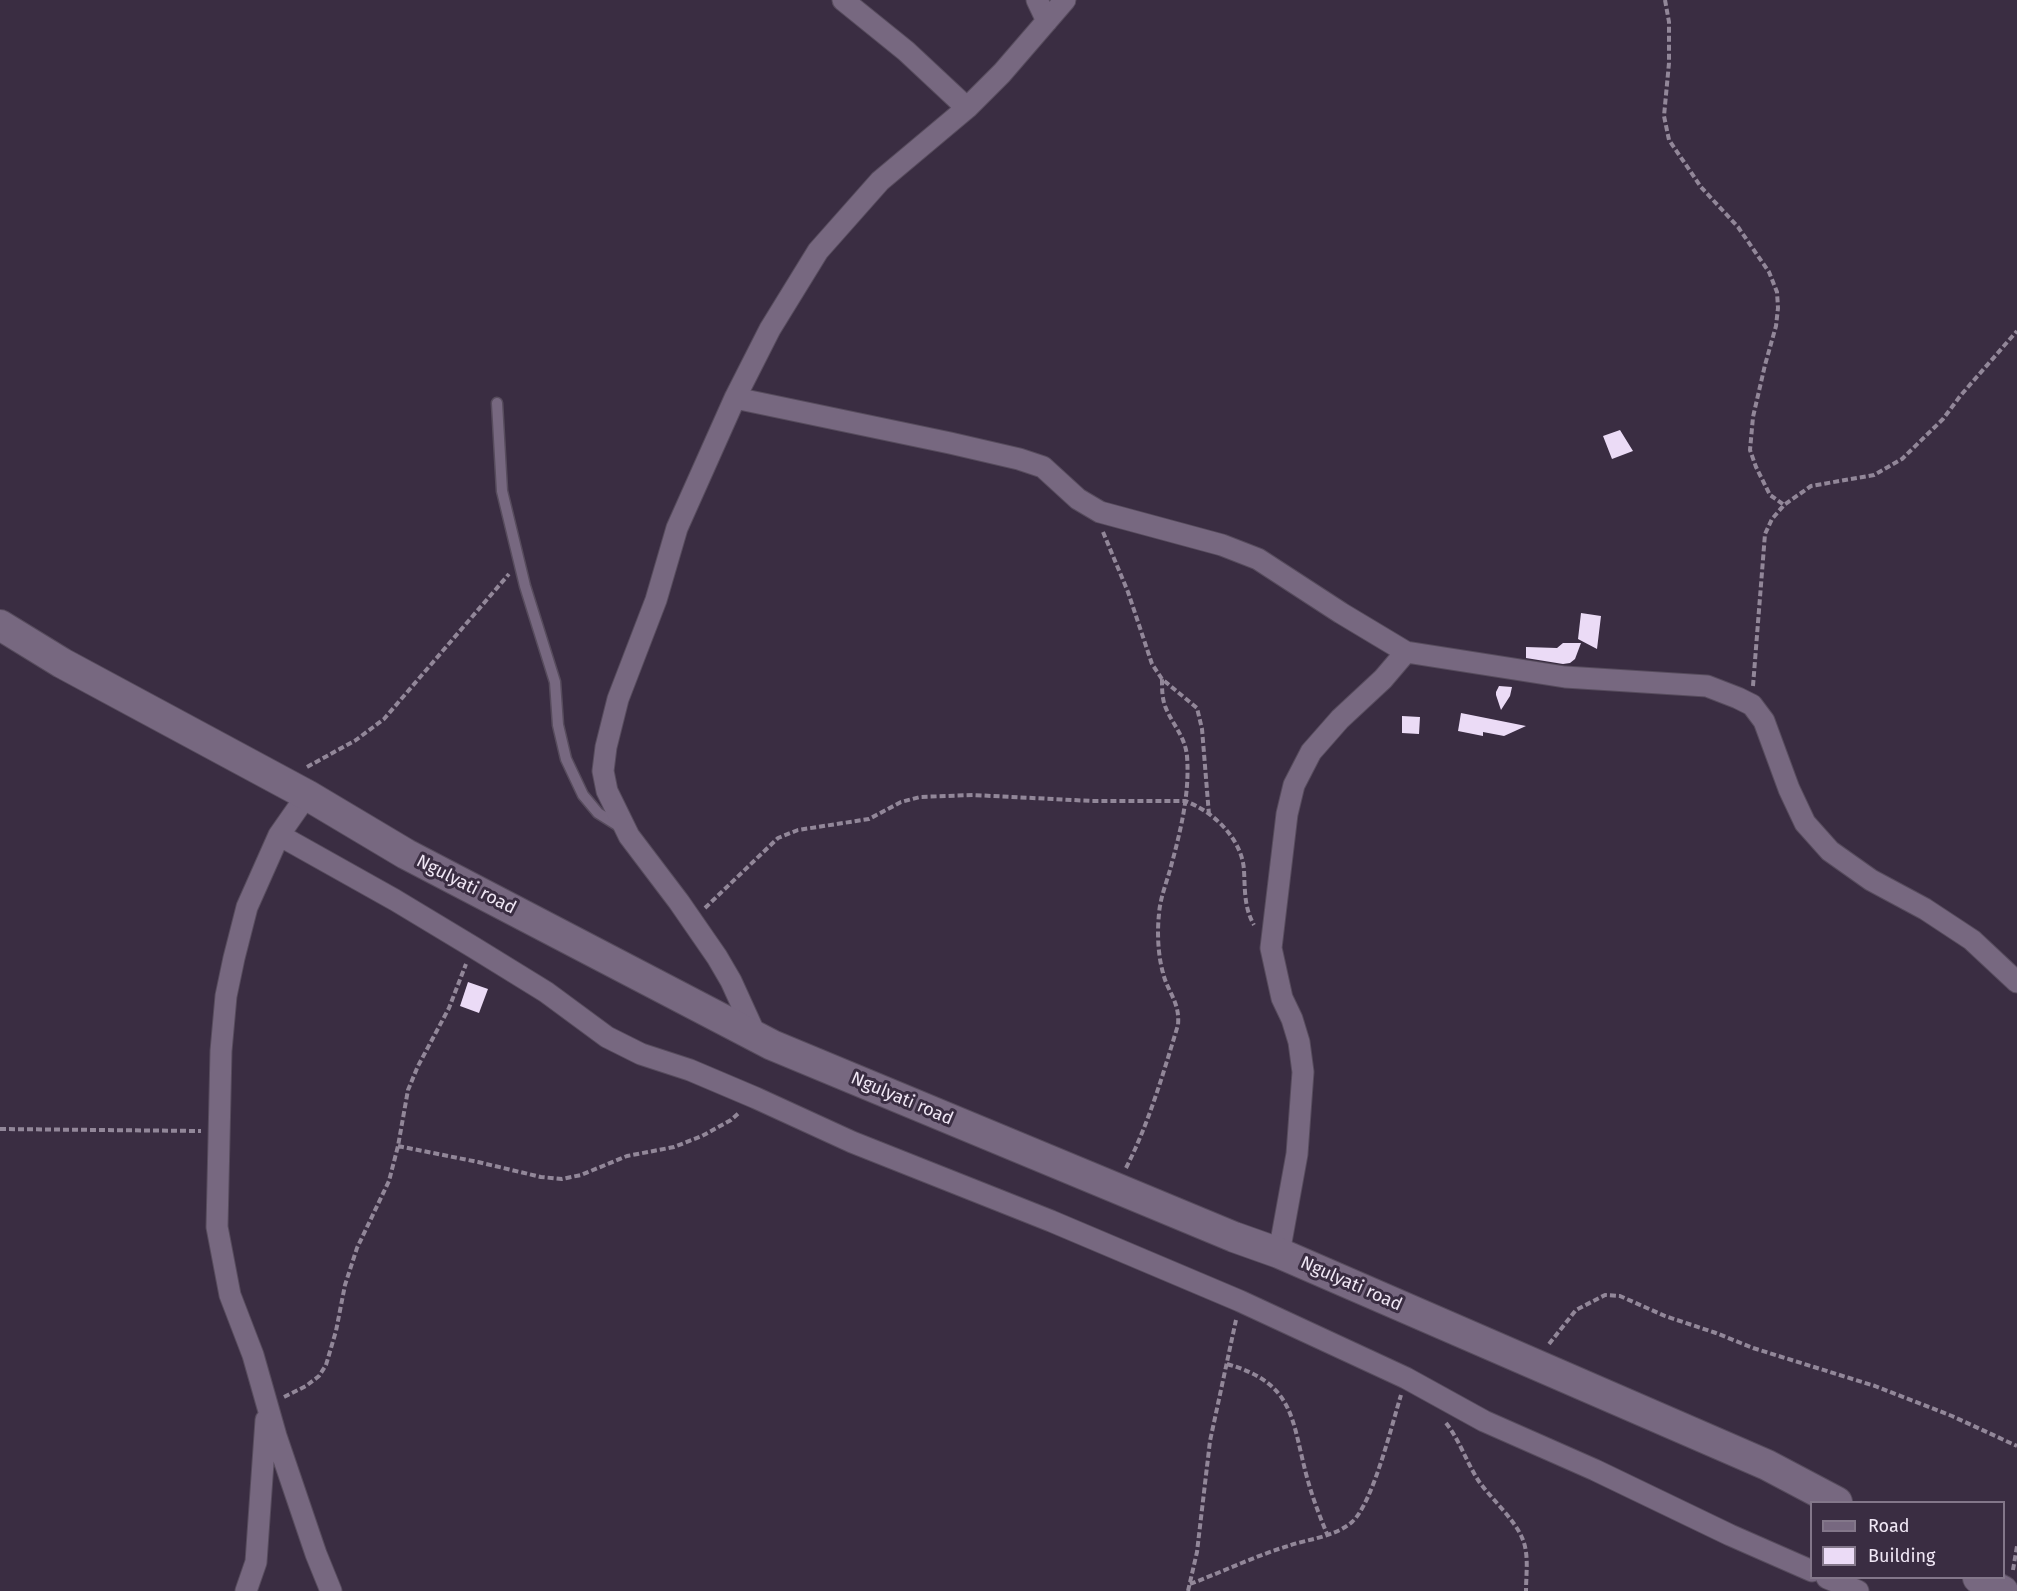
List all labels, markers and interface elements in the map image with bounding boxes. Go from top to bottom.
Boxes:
street label: Ngulyati road [413,851,519,919]
street label: Ngulyati road [848,1068,956,1130]
street label: Ngulyati road [1297,1252,1405,1316]
legend [1810,1501,2005,1579]
text: Road [1868,1515,1910,1537]
text: Building [1868,1545,1935,1567]

